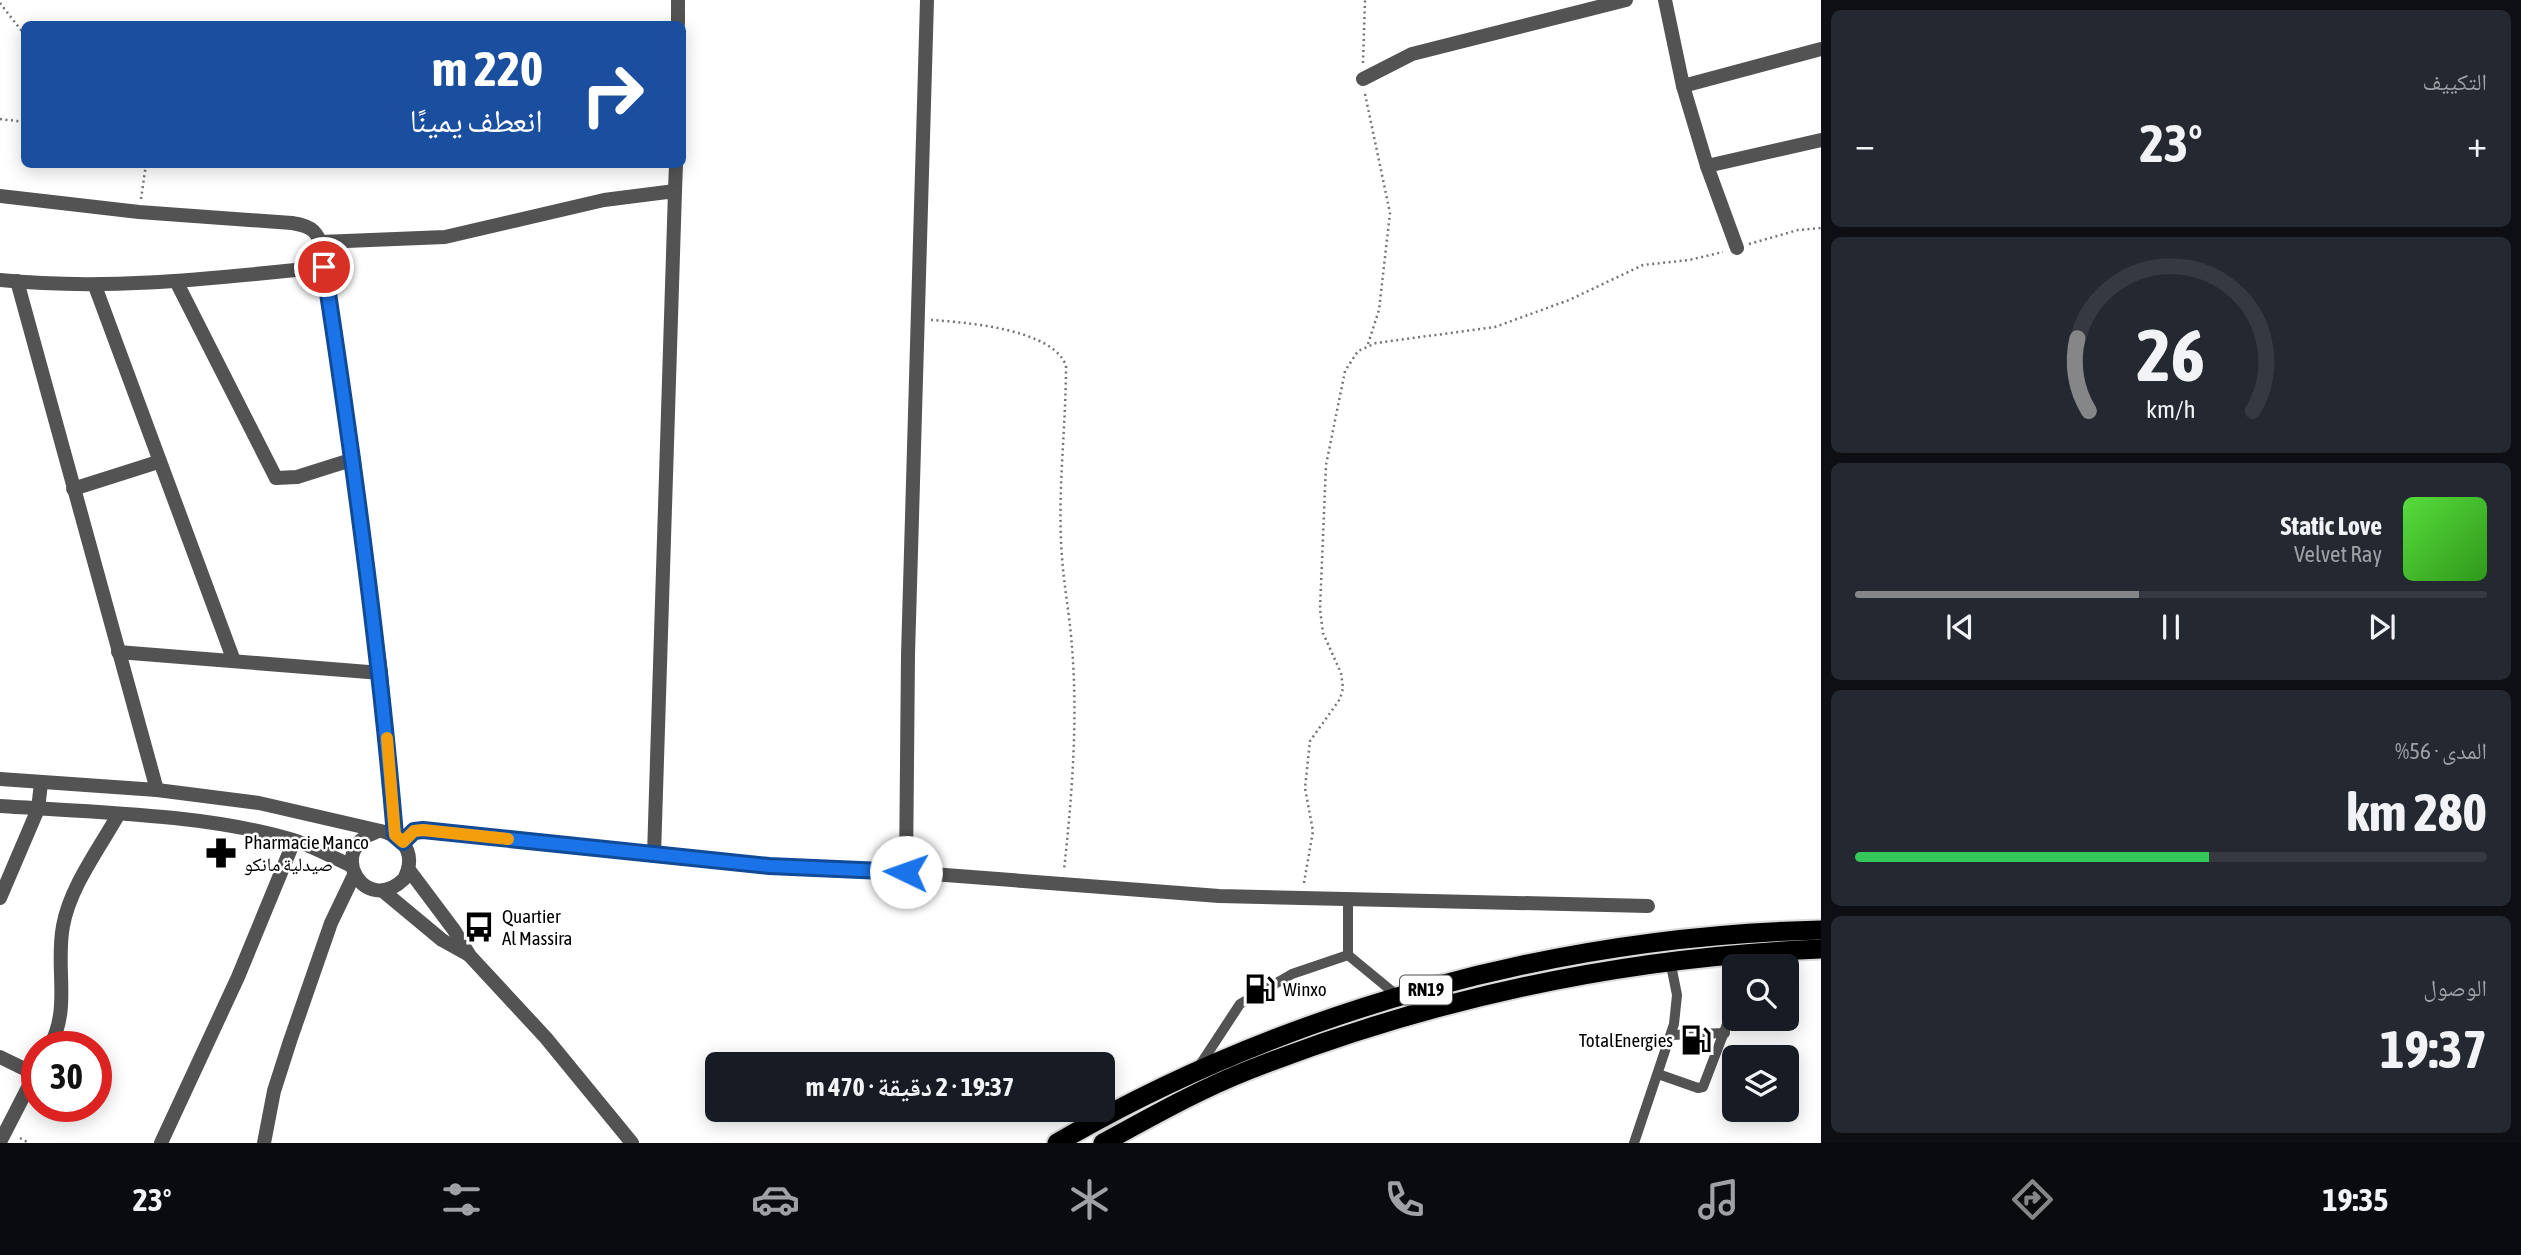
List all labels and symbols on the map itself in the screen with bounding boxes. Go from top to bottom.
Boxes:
pin [294,237,354,297]
place label: Pharmacie Manco صيدلية مانكو [244,831,369,876]
position arrow [869,835,943,909]
pharmacy icon: Pharmacie Manco صيدلية مانكو [204,836,238,870]
place label: Quartier Al Massira [502,905,572,949]
bus stop icon: Quartier Al Massira [462,910,496,944]
fuel station icon: Winxo [1243,972,1277,1006]
road number: RN19 [1400,975,1452,1004]
place label: Winxo [1283,978,1327,1000]
fuel station icon: TotalEnergies [1679,1023,1713,1057]
place label: TotalEnergies [1579,1029,1673,1051]
speed limit sign: 30 [21,1031,112,1122]

